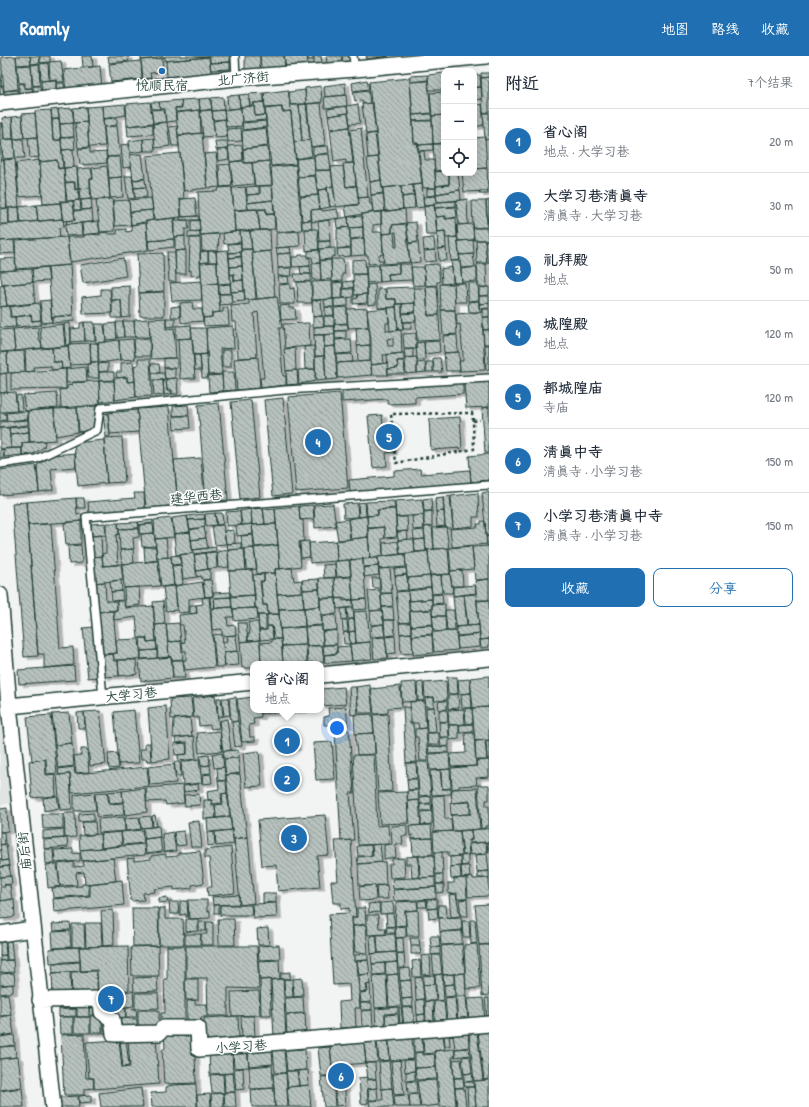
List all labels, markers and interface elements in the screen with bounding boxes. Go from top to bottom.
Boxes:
text: Roamly [20,15,70,41]
text: 地图 [661,19,689,38]
text: 路线 [711,19,739,38]
text: 收藏 [761,19,789,38]
marker: 悦顺民宿 [157,66,167,76]
street label: 北广济街 [216,67,270,89]
map controls [441,68,477,176]
button: + [441,68,477,104]
text: 附近 [505,71,539,94]
text: 7个结果 [748,73,793,91]
place label: 悦顺民宿 [136,76,188,94]
button: − [441,104,477,140]
text: 省心阁 [543,121,588,142]
text: 1 [516,132,520,150]
text: 20 m [769,132,793,150]
button: locate [441,140,477,176]
text: 地点 · 大学习巷 [543,142,630,160]
text: 大学习巷清真寺 [543,185,648,206]
text: 2 [515,196,521,214]
text: 30 m [770,196,793,214]
text: 清真寺 · 大学习巷 [543,206,643,224]
text: 礼拜殿 [543,249,588,270]
text: 3 [515,260,521,278]
text: 50 m [770,260,793,278]
text: 地点 [543,270,569,288]
text: 城隍殿 [543,313,588,334]
text: 4 [516,324,520,342]
text: 120 m [765,324,793,342]
text: 地点 [543,334,569,352]
text: 都城隍庙 [543,377,603,398]
text: 5 [515,388,521,406]
text: 120 m [765,388,793,406]
text: 寺庙 [543,398,569,416]
pin: 5 [376,422,402,452]
pin: 4 [305,427,331,457]
text: 清真中寺 [543,441,603,462]
text: 6 [515,452,521,470]
text: 150 m [765,452,793,470]
text: 清真寺 · 小学习巷 [543,462,643,480]
street label: 建华西巷 [169,485,223,507]
text: 小学习巷清真中寺 [543,505,663,526]
text: 7 [515,516,521,534]
text: 150 m [765,516,793,534]
text: 清真寺 · 小学习巷 [543,526,643,544]
button: 收藏 [505,568,645,607]
button: 分享 [653,568,793,607]
popup [250,661,324,713]
text: 省心阁 [264,668,310,689]
street label: 大学习巷 [104,682,158,706]
text: 地点 [264,689,291,707]
your location [327,718,347,738]
pin: 1 [274,726,300,756]
pin: 2 [274,764,300,794]
pin: 3 [281,823,307,853]
street label: 庙后街 [13,831,35,871]
pin: 7 [98,984,124,1014]
street label: 小学习巷 [214,1035,268,1057]
pin: 6 [328,1061,354,1091]

